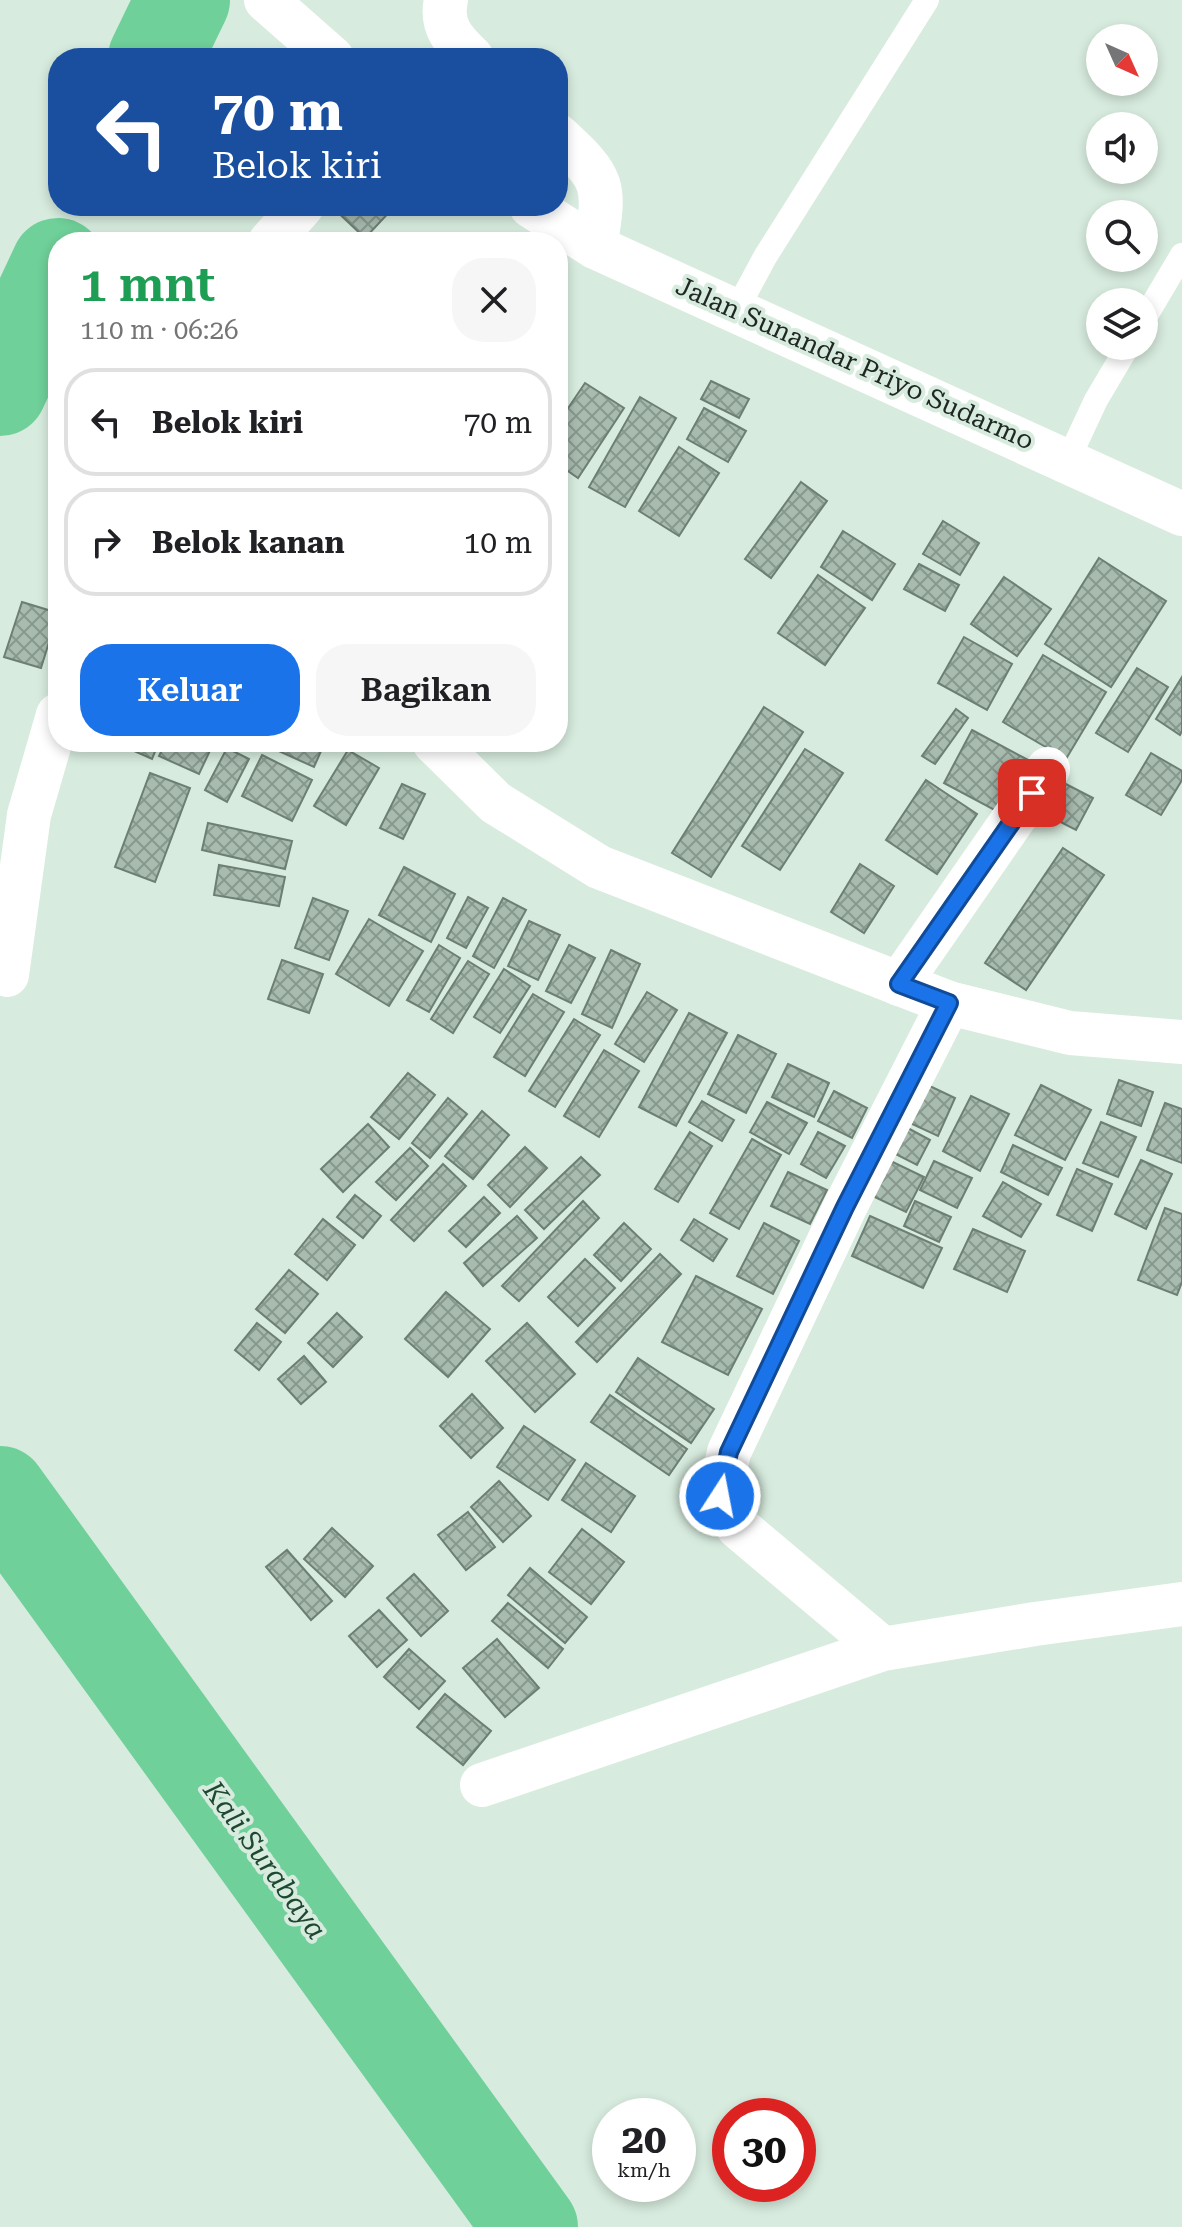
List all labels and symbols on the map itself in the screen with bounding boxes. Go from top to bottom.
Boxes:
north arrow [1086,24,1158,96]
street label: Jalan Sunandar Priyo Sudarmo [671,270,1039,456]
pin [998,759,1066,827]
position arrow [678,1454,762,1538]
water label: Kali Surabaya [196,1774,333,1945]
speed limit sign: 30 [712,2098,816,2202]

